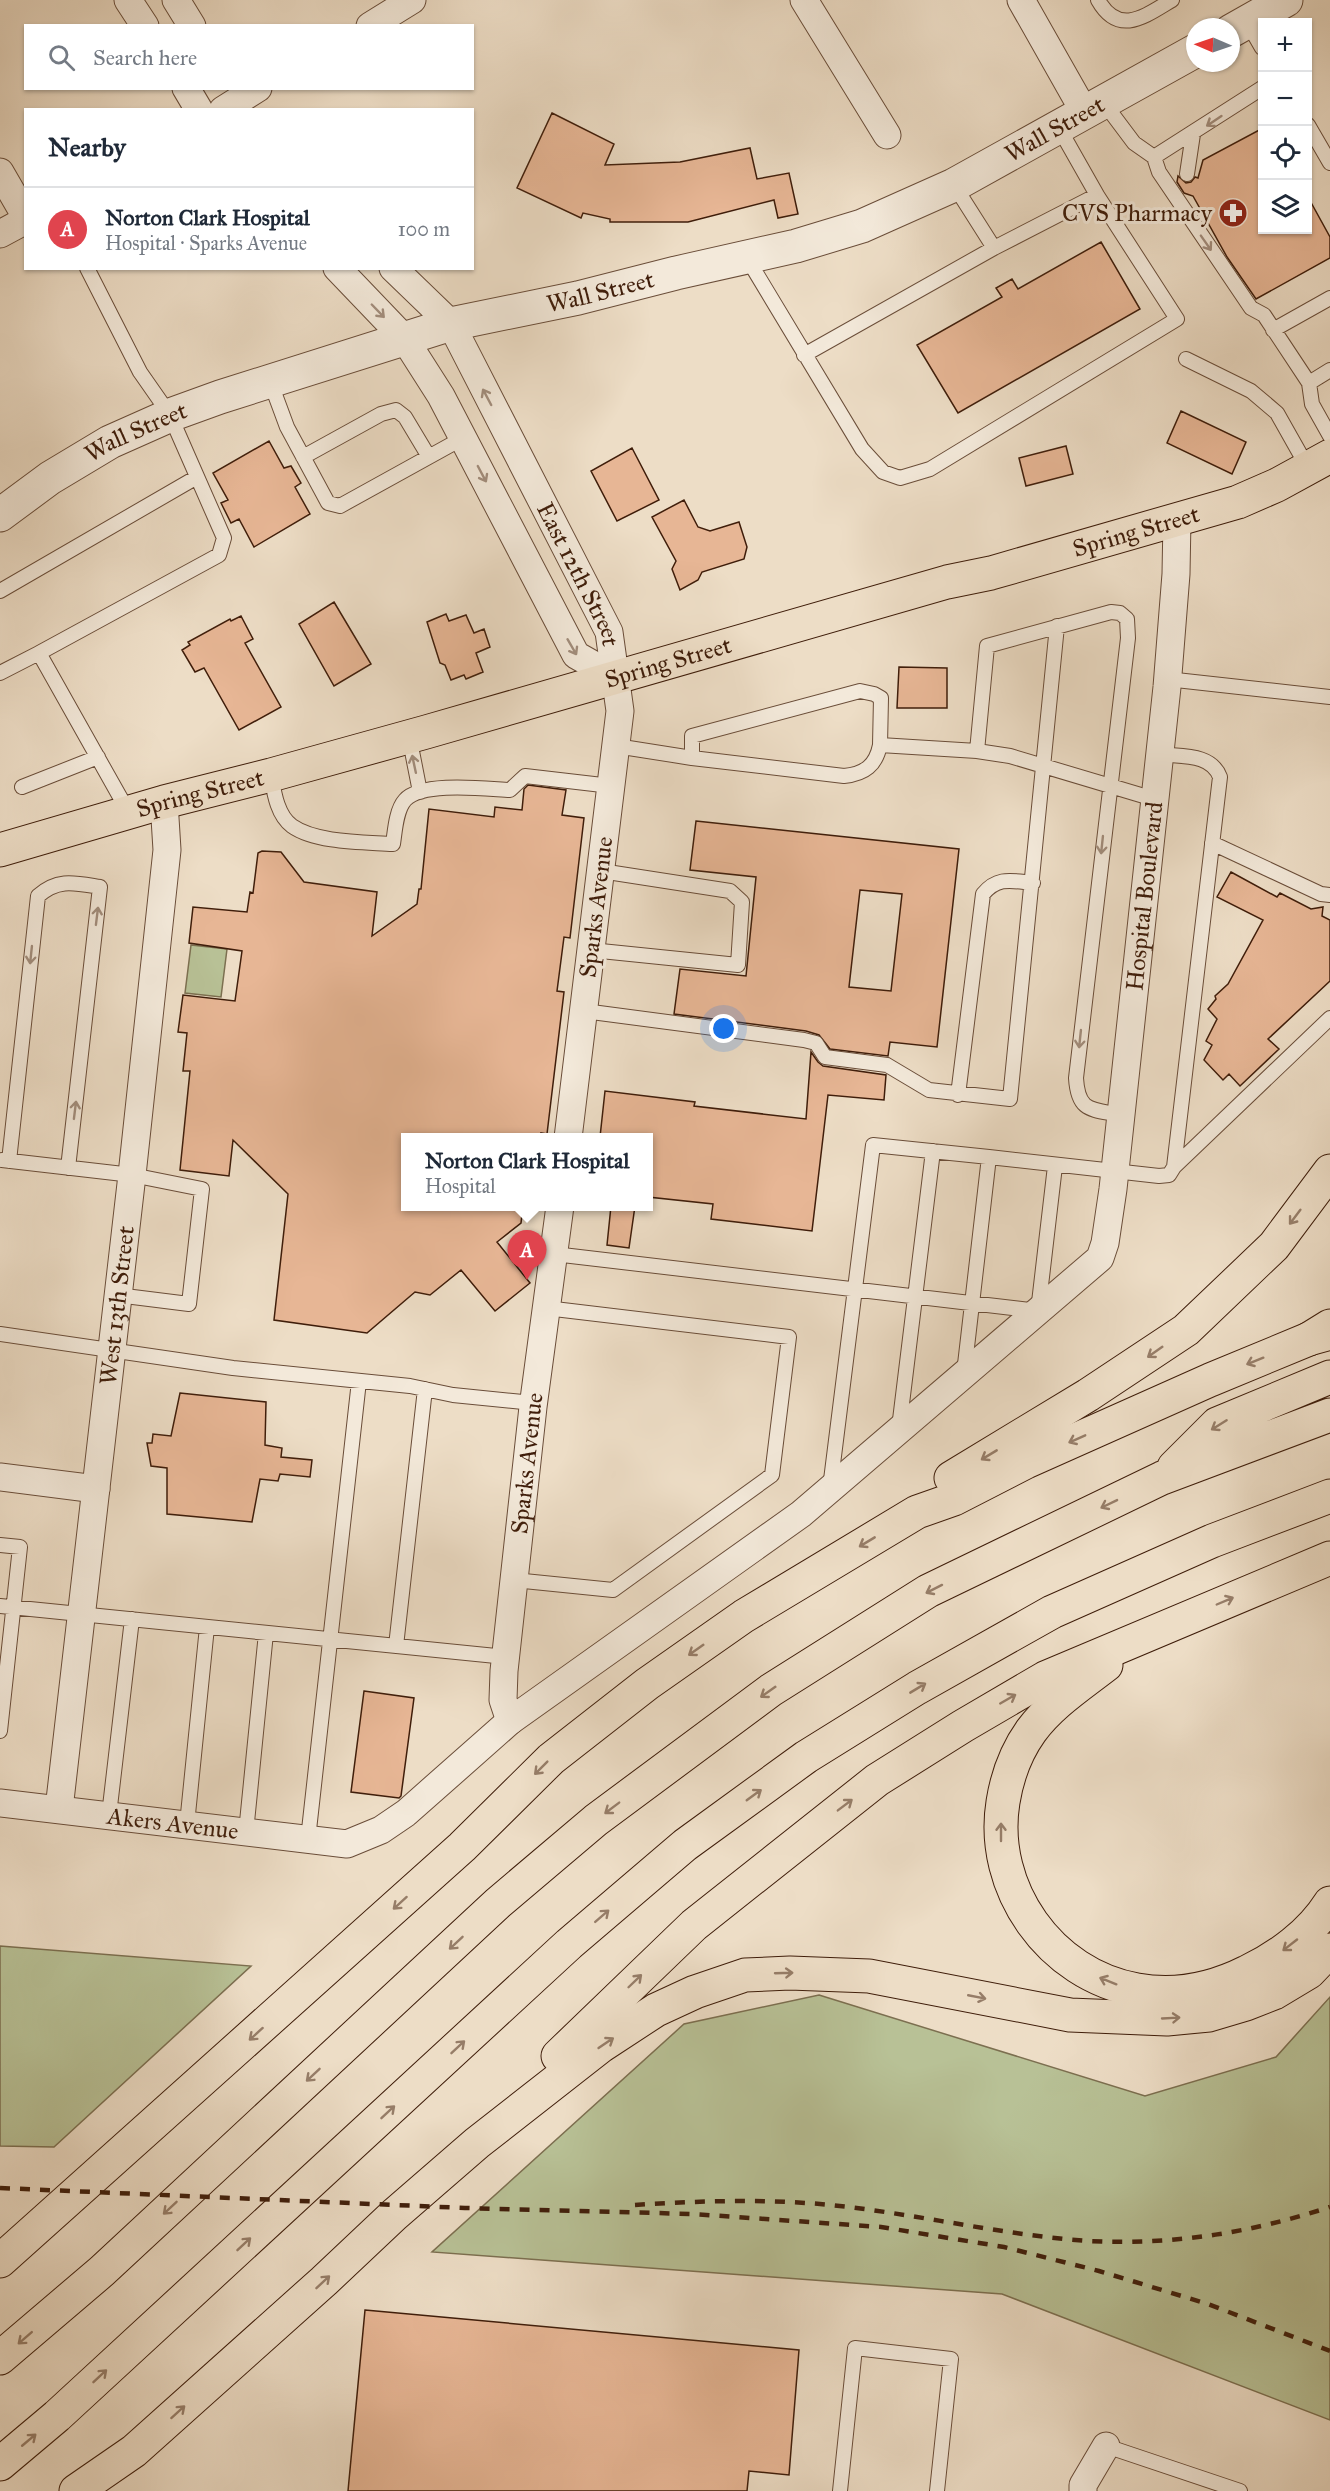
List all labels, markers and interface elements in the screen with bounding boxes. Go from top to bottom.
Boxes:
north arrow [1186,18,1240,72]
map controls [1258,18,1312,234]
button: + [1258,18,1312,72]
search box [24,24,474,90]
icon: search [45,41,78,74]
text: Search here [93,44,197,71]
button: − [1258,72,1312,126]
street label: Wall Street [999,89,1110,169]
one-way arrow [1206,115,1223,127]
button: locate [1258,126,1312,180]
text: Nearby [48,131,126,163]
button: layers [1258,180,1312,234]
pharmacy icon: CVS Pharmacy [1217,197,1249,229]
place label: CVS Pharmacy [1062,198,1213,228]
text: Norton Clark Hospital [105,204,310,231]
text: A [61,217,74,241]
text: 100 m [398,217,450,241]
text: Hospital · Sparks Avenue [105,231,307,255]
one-way arrow [1200,234,1213,251]
street label: Wall Street [544,264,658,319]
one-way arrow [370,303,385,318]
one-way arrow [481,389,493,406]
street label: Wall Street [79,395,191,469]
one-way arrow [477,465,488,483]
street label: East 12th Street [530,497,626,649]
street label: Spring Street [1069,499,1203,564]
street label: Spring Street [601,630,735,695]
one-way arrow [567,638,579,655]
one-way arrow [408,755,420,774]
street label: Spring Street [133,762,267,824]
street label: Hospital Boulevard [1119,800,1170,992]
street label: Sparks Avenue [572,835,620,979]
one-way arrow [1096,835,1107,855]
one-way arrow [92,906,103,926]
one-way arrow [25,944,36,964]
your location [709,1014,738,1043]
one-way arrow [1075,1029,1086,1049]
one-way arrow [69,1100,80,1120]
popup [401,1133,653,1211]
text: Norton Clark Hospital [425,1147,629,1174]
text: Hospital [425,1174,496,1198]
one-way arrow [1288,1209,1301,1225]
street label: West 13th Street [93,1224,141,1387]
pin: A [508,1230,546,1280]
one-way arrow [1147,1346,1163,1358]
one-way arrow [1247,1356,1265,1367]
street label: Sparks Avenue [504,1391,550,1536]
one-way arrow [1211,1420,1228,1432]
one-way arrow [1068,1434,1086,1446]
one-way arrow [981,1449,998,1461]
one-way arrow [1101,1498,1119,1510]
one-way arrow [859,1536,876,1548]
one-way arrow [925,1583,943,1595]
one-way arrow [1215,1595,1233,1606]
one-way arrow [689,1644,705,1656]
one-way arrow [909,1682,926,1694]
one-way arrow [761,1686,777,1698]
one-way arrow [999,1693,1016,1705]
one-way arrow [534,1761,549,1775]
one-way arrow [746,1788,762,1801]
one-way arrow [836,1798,852,1811]
street label: Akers Avenue [104,1801,240,1846]
one-way arrow [604,1802,620,1814]
one-way arrow [995,1822,1007,1842]
one-way arrow [393,1896,408,1910]
one-way arrow [594,1909,609,1923]
one-way arrow [448,1936,463,1950]
one-way arrow [1282,1939,1298,1952]
one-way arrow [774,1968,794,1979]
one-way arrow [628,1974,643,1988]
one-way arrow [1099,1975,1117,1986]
one-way arrow [967,1992,987,2003]
one-way arrow [1160,2012,1180,2023]
one-way arrow [249,2027,264,2041]
one-way arrow [597,2036,614,2049]
one-way arrow [450,2040,465,2054]
one-way arrow [305,2068,320,2083]
one-way arrow [380,2105,395,2119]
one-way arrow [162,2201,177,2215]
one-way arrow [236,2237,251,2251]
one-way arrow [315,2275,330,2289]
one-way arrow [17,2332,33,2345]
one-way arrow [93,2369,108,2383]
one-way arrow [170,2405,185,2419]
one-way arrow [21,2433,37,2446]

